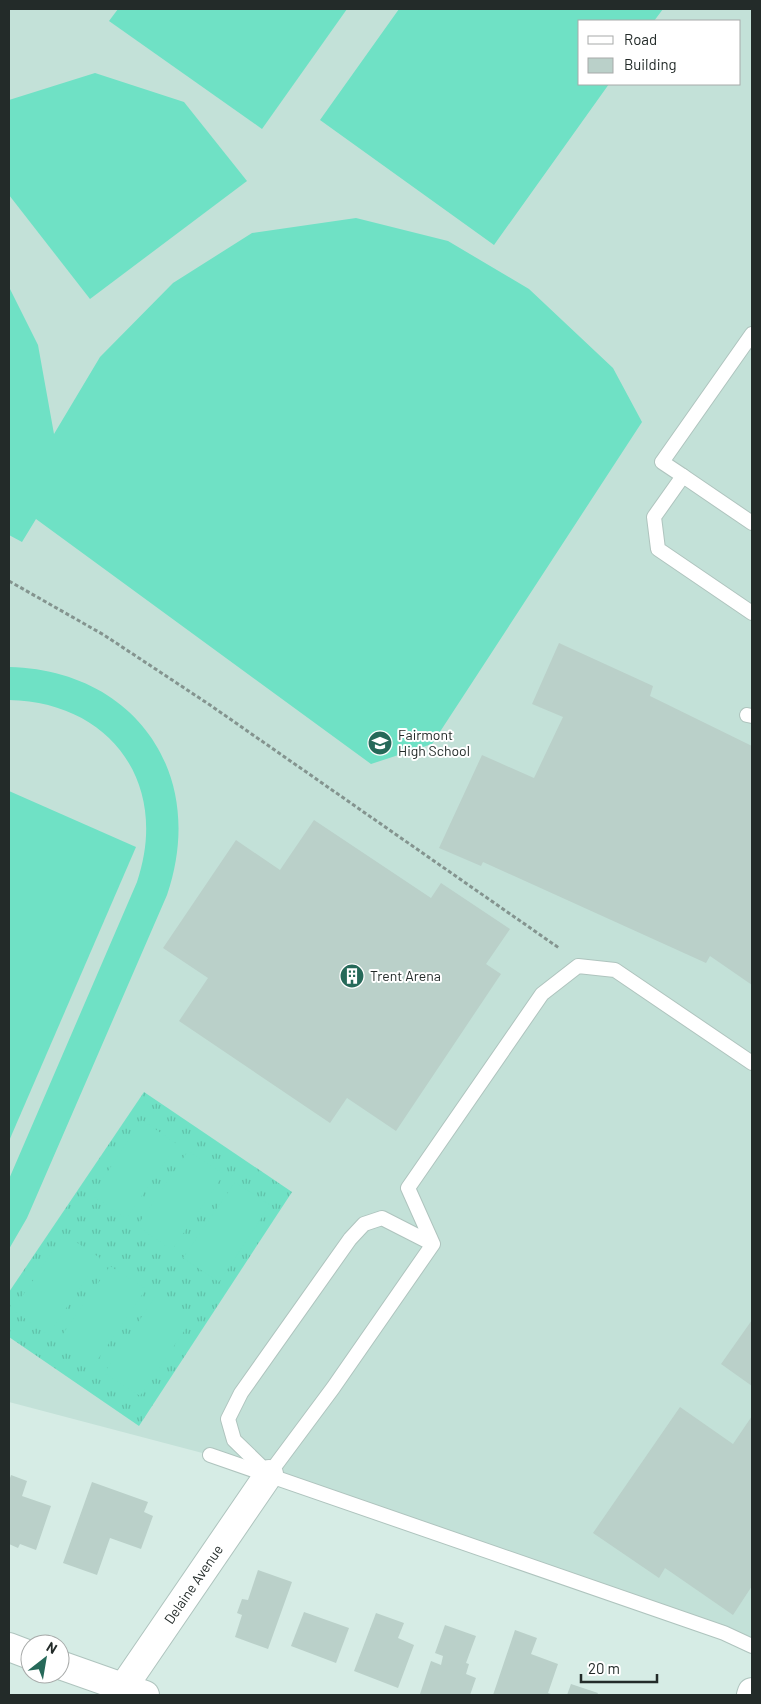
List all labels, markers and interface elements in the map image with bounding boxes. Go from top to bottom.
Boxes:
legend [578,20,741,85]
text: Road [624,30,657,48]
text: Building [624,55,677,73]
place label: Fairmont High School [398,726,470,759]
school or university icon: Fairmont High School [367,730,393,756]
building icon: Trent Arena [339,963,365,989]
place label: Trent Arena [370,967,441,984]
street label: Delaine Avenue [160,1541,226,1627]
north arrow [20,1634,70,1684]
text: N [44,1638,60,1657]
scale bar [581,1652,657,1684]
text: 20 m [588,1659,620,1677]

